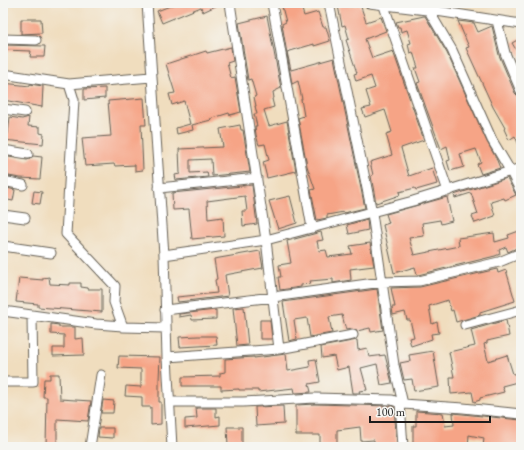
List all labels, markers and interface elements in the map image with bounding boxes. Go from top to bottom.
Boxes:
scale bar [370,398,490,424]
text: 100 m [376,404,406,420]

